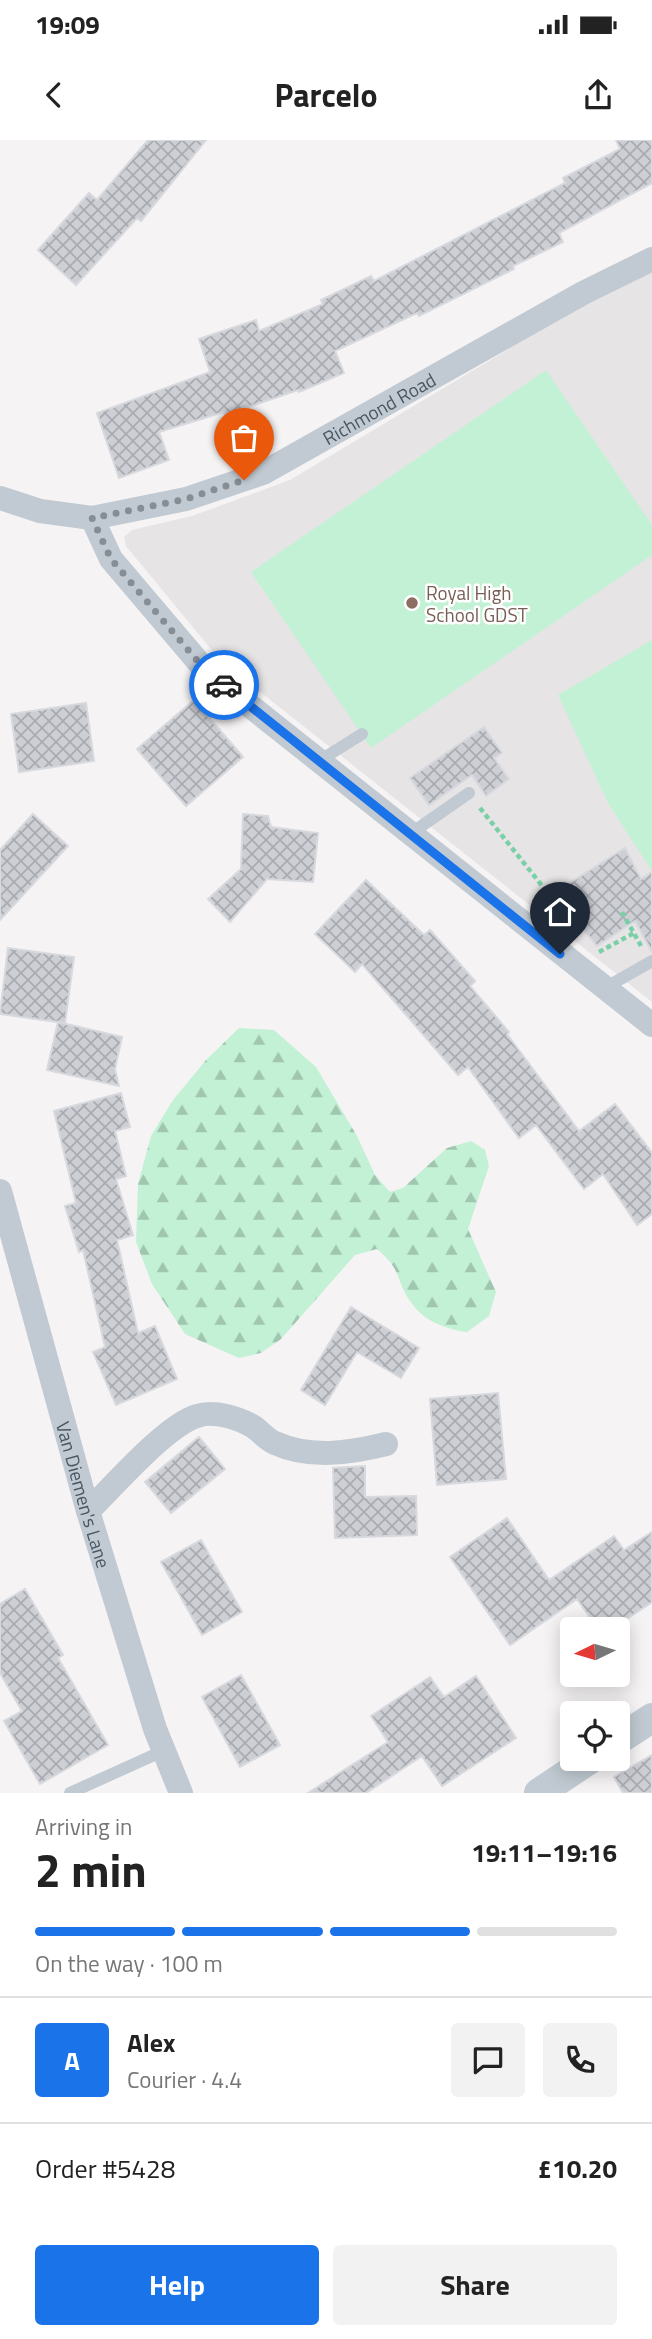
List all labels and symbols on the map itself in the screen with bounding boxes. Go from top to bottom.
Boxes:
street label: Richmond Road [317,364,441,451]
pin [214,408,274,480]
place label: Royal High School GDST [426,578,528,629]
marker: Royal High School GDST [404,595,420,611]
courier [189,650,259,720]
pin [530,882,590,954]
street label: Van Diemen's Lane [49,1418,119,1571]
north arrow [560,1617,630,1687]

